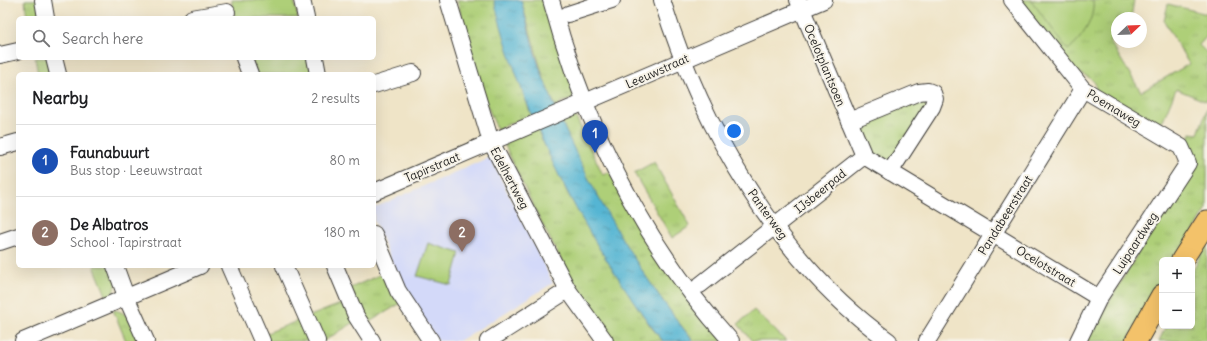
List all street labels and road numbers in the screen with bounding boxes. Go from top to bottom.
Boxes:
street label: Ocelotplantsoen [801,22,849,108]
street label: Leeuwstraat [623,50,691,92]
street label: Poemaweg [1084,86,1144,130]
street label: Edelhertweg [487,144,533,212]
street label: Tapirstraat [402,149,462,185]
street label: IJsbeerpad [791,166,849,216]
street label: Pandabeerstraat [975,172,1035,258]
street label: Panterweg [745,186,791,242]
street label: Luipaardweg [1109,209,1161,277]
street label: Ocelotstraat [1013,242,1079,290]

